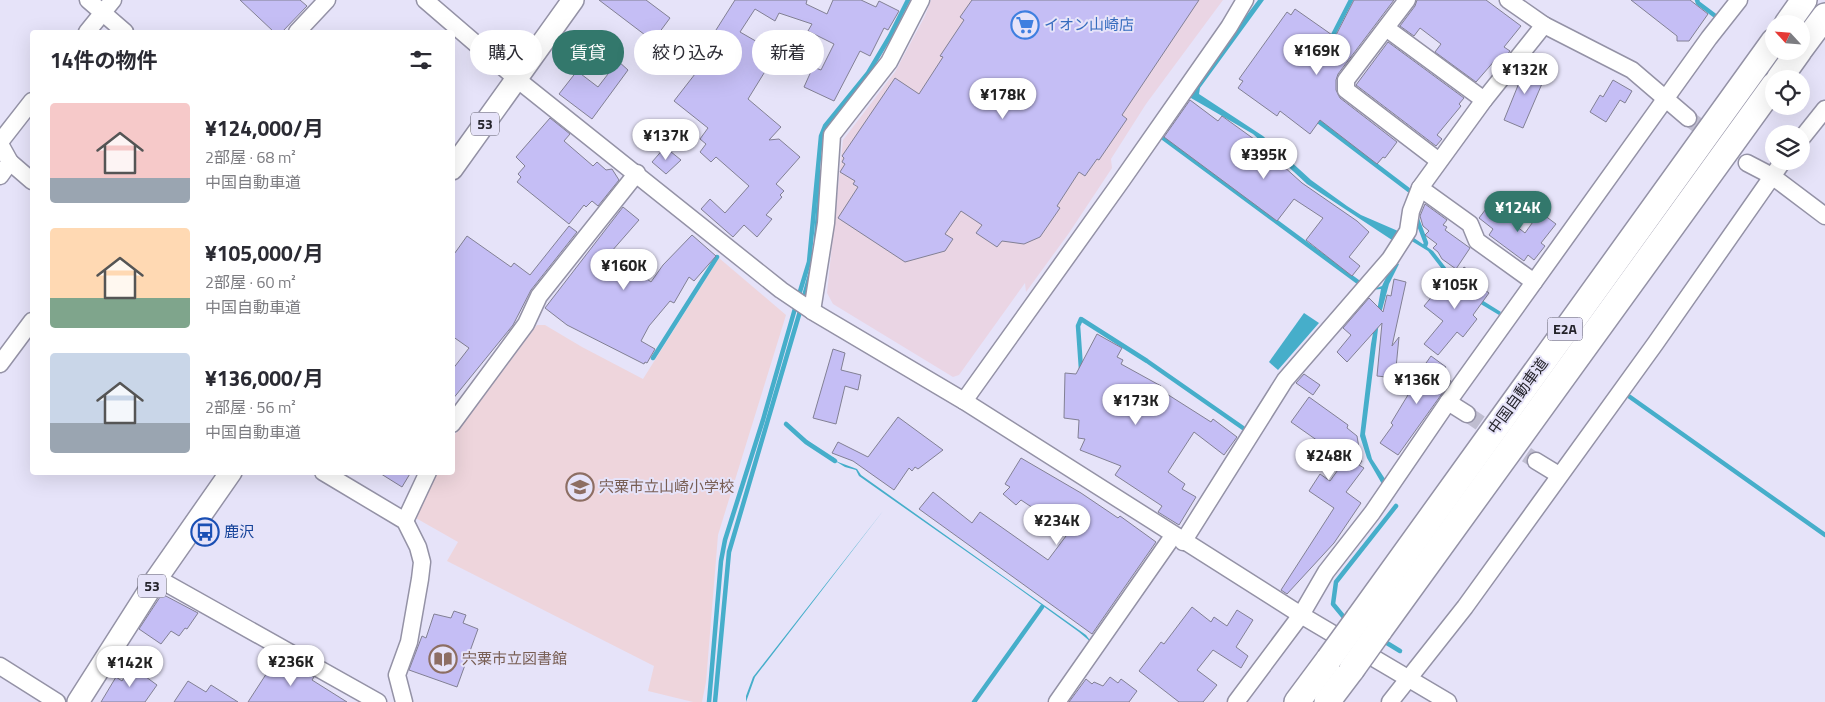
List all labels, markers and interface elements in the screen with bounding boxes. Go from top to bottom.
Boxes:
supermarket icon: イオン山崎店 [1010,10,1040,40]
place label: イオン山崎店 [1044,13,1134,36]
north arrow [1765,15,1810,60]
map controls [1765,15,1810,170]
chip: 購入 [470,30,542,75]
chip: 賃貸 [552,30,624,75]
chip: 絞り込み [634,30,742,75]
chip: 新着 [752,30,824,75]
pin: ¥169K [1282,34,1352,76]
text: ¥169K [1294,38,1340,62]
text: 14件の物件 [50,44,158,76]
icon: filters [407,46,435,74]
pin: ¥132K [1490,52,1560,95]
text: ¥132K [1502,57,1548,81]
button: locate [1765,70,1810,115]
pin: ¥178K [968,78,1038,120]
text: ¥178K [980,82,1026,106]
text: ¥124,000/月 [205,112,324,144]
road number: 53 [471,112,499,136]
pin: ¥137K [631,119,701,161]
icon: home [90,123,150,183]
text: ¥137K [643,123,689,147]
button: layers [1765,125,1810,170]
pin: ¥395K [1229,138,1299,180]
text: ¥395K [1241,142,1287,166]
text: 2部屋 · 68 m² [205,145,296,169]
text: 中国自動車道 [205,170,301,194]
pin: ¥124K [1483,190,1553,233]
text: ¥124K [1495,195,1541,219]
text: ¥105,000/月 [205,237,324,269]
icon: home [90,248,150,308]
pin: ¥160K [589,248,659,291]
text: ¥160K [601,253,647,277]
pin: ¥105K [1420,268,1490,310]
text: 2部屋 · 60 m² [205,270,296,294]
text: ¥105K [1432,272,1478,296]
text: 中国自動車道 [205,295,301,319]
road number: E2A [1548,318,1582,340]
street label: 中国自動車道 [1482,353,1553,439]
text: ¥136,000/月 [205,362,324,394]
pin: ¥136K [1382,362,1452,405]
text: ¥136K [1394,367,1440,391]
icon: home [90,373,150,433]
pin: ¥173K [1101,384,1171,426]
text: ¥173K [1113,388,1159,412]
text: 2部屋 · 56 m² [205,395,296,419]
text: 中国自動車道 [205,420,301,444]
pin: ¥248K [1294,438,1364,481]
text: ¥248K [1306,443,1352,467]
school or university icon: 宍粟市立山崎小学校 [565,472,595,502]
place label: 宍粟市立山崎小学校 [599,475,734,498]
pin: ¥234K [1022,504,1092,546]
text: ¥234K [1034,508,1080,532]
bus stop icon: 鹿沢 [190,517,220,547]
place label: 鹿沢 [224,520,254,543]
road number: 53 [138,574,166,598]
pin: ¥236K [256,644,326,687]
library icon: 宍粟市立図書館 [428,644,458,674]
pin: ¥142K [95,646,165,688]
place label: 宍粟市立図書館 [462,647,567,670]
text: ¥236K [268,649,314,673]
text: ¥142K [107,650,153,674]

